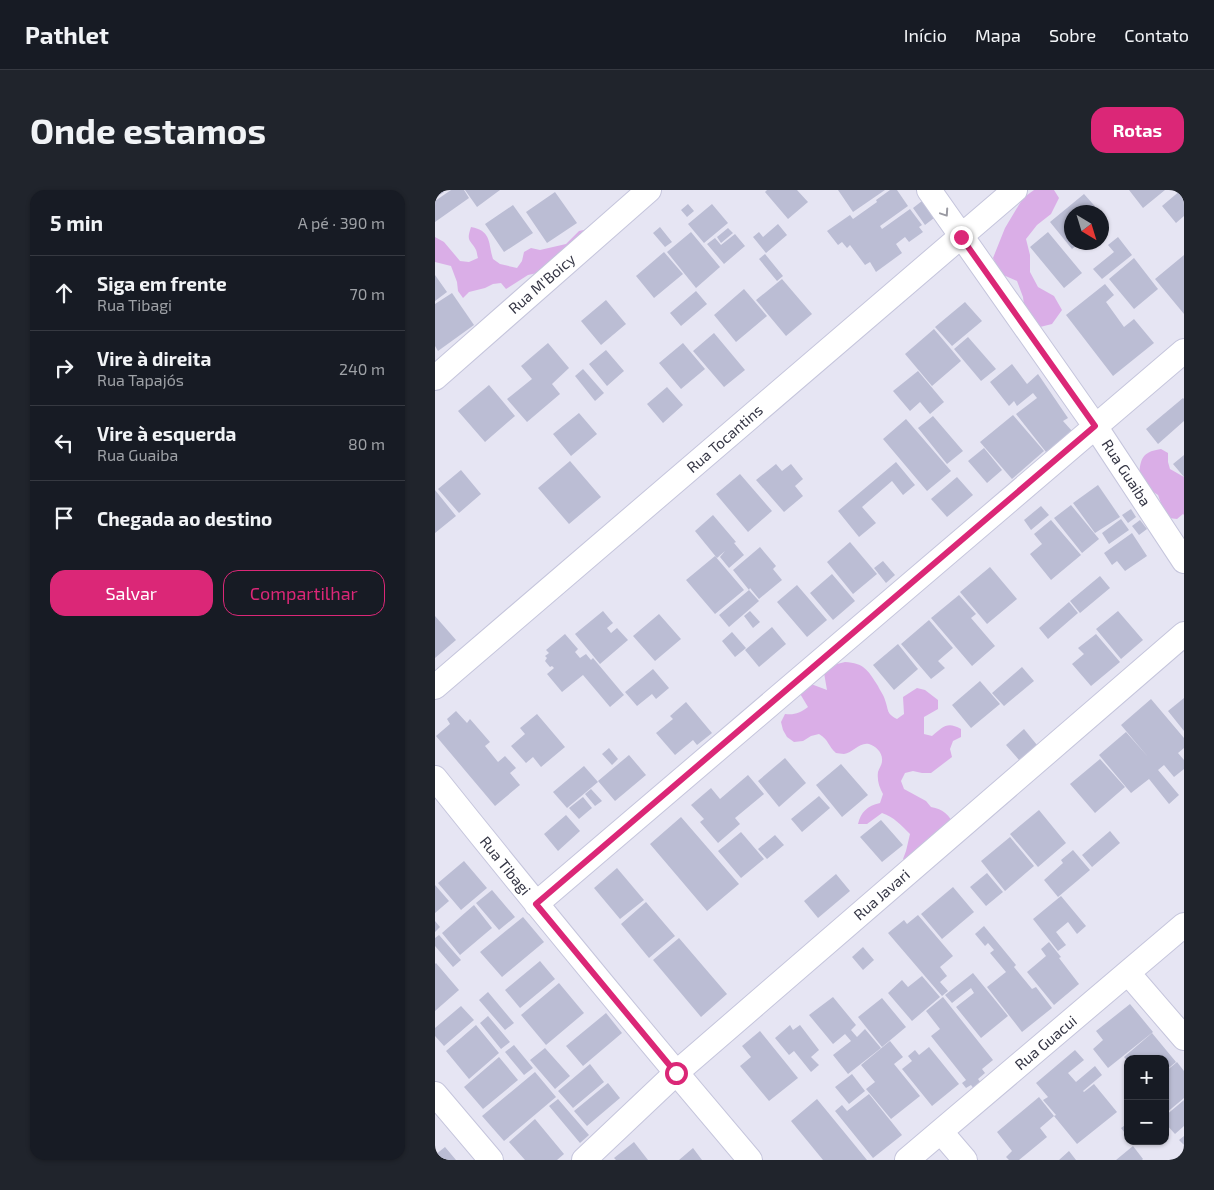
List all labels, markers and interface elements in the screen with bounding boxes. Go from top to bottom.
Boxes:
text: Pathlet [25,20,109,49]
text: Início [904,24,947,46]
text: Mapa [975,24,1021,46]
text: Sobre [1049,24,1096,46]
text: Contato [1124,24,1189,46]
button: Rotas [1091,107,1184,153]
text: Onde estamos [30,109,266,151]
north arrow [1064,205,1109,250]
one-way arrow [939,208,948,217]
text: 5 min [50,210,103,235]
text: A pé · 390 m [298,213,385,232]
route end [950,226,973,249]
street label: Rua M'Boicy [504,249,578,317]
text: Siga em frente [97,272,227,295]
icon: ahead [50,279,78,307]
text: 70 m [350,284,385,303]
text: Rua Tibagi [97,295,172,314]
text: Vire à direita [97,347,211,370]
icon: right [50,354,78,382]
text: 240 m [339,359,385,378]
text: Rua Tapajós [97,370,184,389]
street label: Rua Tocantins [683,400,766,476]
text: Vire à esquerda [97,422,236,445]
icon: left [50,429,78,457]
text: 80 m [348,434,385,453]
street label: Rua Guaiba [1099,436,1155,509]
text: Rua Guaiba [97,445,178,464]
icon: arrive [50,504,78,532]
text: Chegada ao destino [97,507,272,530]
button: Salvar [50,570,213,616]
button: Compartilhar [223,570,385,616]
street label: Rua Tibagi [477,832,535,898]
street label: Rua Javari [850,865,913,923]
street label: Rua Guacui [1011,1011,1080,1073]
map controls [1124,1055,1169,1145]
button: + [1124,1055,1169,1100]
route start [665,1062,688,1085]
button: − [1124,1100,1169,1145]

